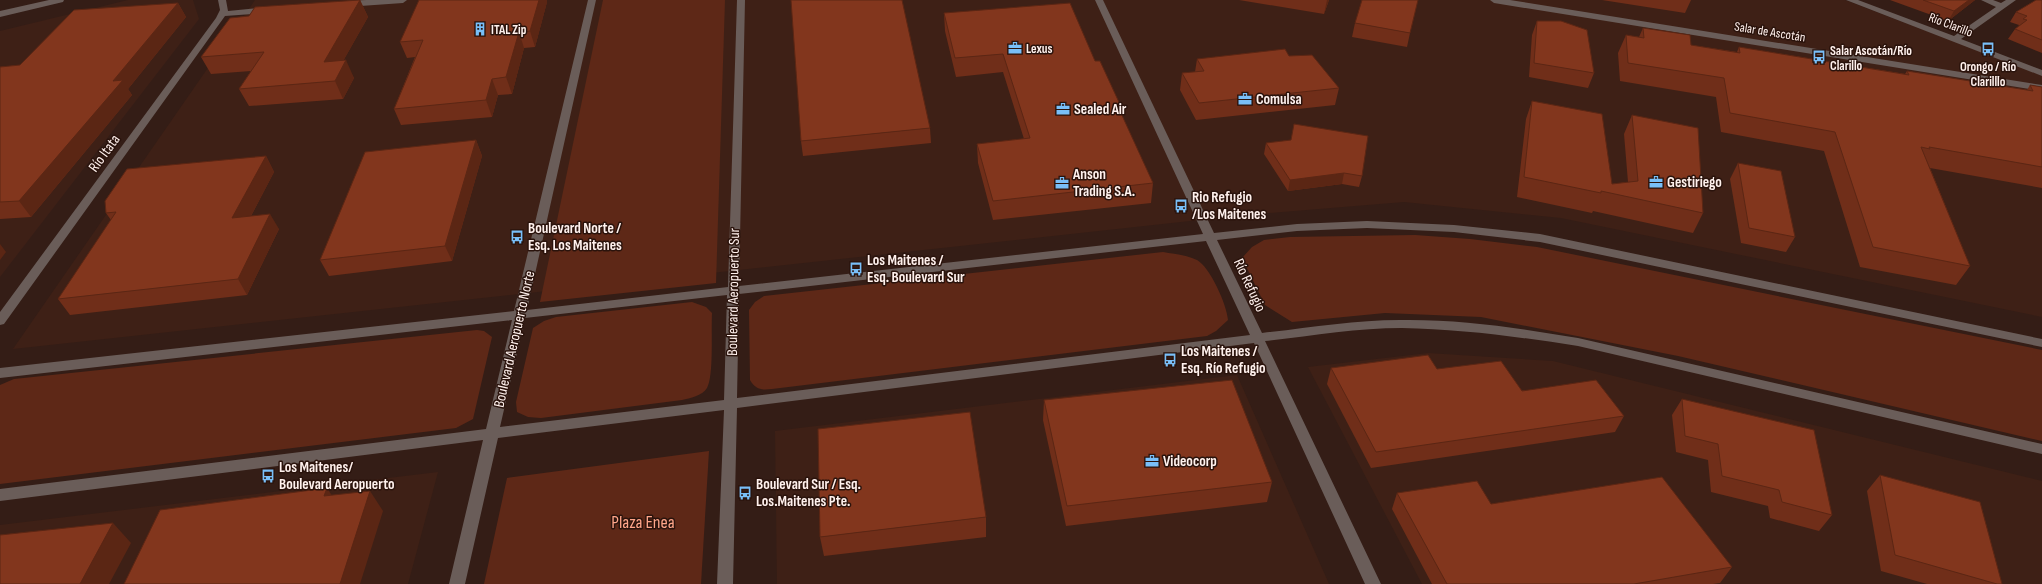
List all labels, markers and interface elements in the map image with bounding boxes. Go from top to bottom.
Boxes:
street label: Río Clarillo [1926,9,1975,41]
street label: Salar de Ascotán [1733,18,1807,46]
building icon: ITAL Zip [472,21,488,37]
place label: ITAL Zip [491,22,527,38]
office icon: Lexus [1007,40,1023,56]
place label: Lexus [1026,41,1053,57]
bus stop icon: Orongo / Río Clarilllo [1980,41,1996,57]
place label: Salar Ascotán/Río Clarillo [1830,43,1912,74]
bus stop icon: Salar Ascotán/Río Clarillo [1811,49,1827,65]
place label: Orongo / Río Clarilllo [1960,59,2016,90]
place label: Comulsa [1256,90,1302,109]
office icon: Comulsa [1237,91,1253,107]
place label: Sealed Air [1074,100,1127,119]
office icon: Sealed Air [1055,101,1071,117]
street label: Río Itata [84,131,125,176]
place label: Anson Trading S.A. [1072,165,1135,201]
place label: Gestiriego [1667,173,1722,192]
office icon: Gestiriego [1648,174,1664,190]
office icon: Anson Trading S.A. [1054,175,1070,191]
place label: Rio Refugio /Los Maitenes [1192,188,1266,224]
bus stop icon: Rio Refugio /Los Maitenes [1173,198,1189,214]
place label: Boulevard Norte / Esq. Los Maitenes [528,219,622,255]
street label: Boulevard Aeropuerto Sur [723,227,744,356]
bus stop icon: Boulevard Norte / Esq. Los Maitenes [509,229,525,245]
place label: Los Maitenes / Esq. Boulevard Sur [867,251,965,287]
street label: Río Refugio [1229,255,1270,315]
bus stop icon: Los Maitenes / Esq. Boulevard Sur [848,261,864,277]
street label: Boulevard Aeropuerto Norte [490,269,539,409]
place label: Los Maitenes / Esq. Río Refugio [1181,342,1266,378]
bus stop icon: Los Maitenes / Esq. Río Refugio [1162,352,1178,368]
place label: Videocorp [1163,452,1217,471]
office icon: Videocorp [1144,453,1160,469]
place label: Los Maitenes/ Boulevard Aeropuerto [279,458,395,494]
bus stop icon: Los Maitenes/ Boulevard Aeropuerto [260,468,276,484]
place label: Boulevard Sur / Esq. Los.Maitenes Pte. [756,475,861,511]
bus stop icon: Boulevard Sur / Esq. Los.Maitenes Pte. [737,485,753,501]
park label: Plaza Enea [611,512,675,533]

